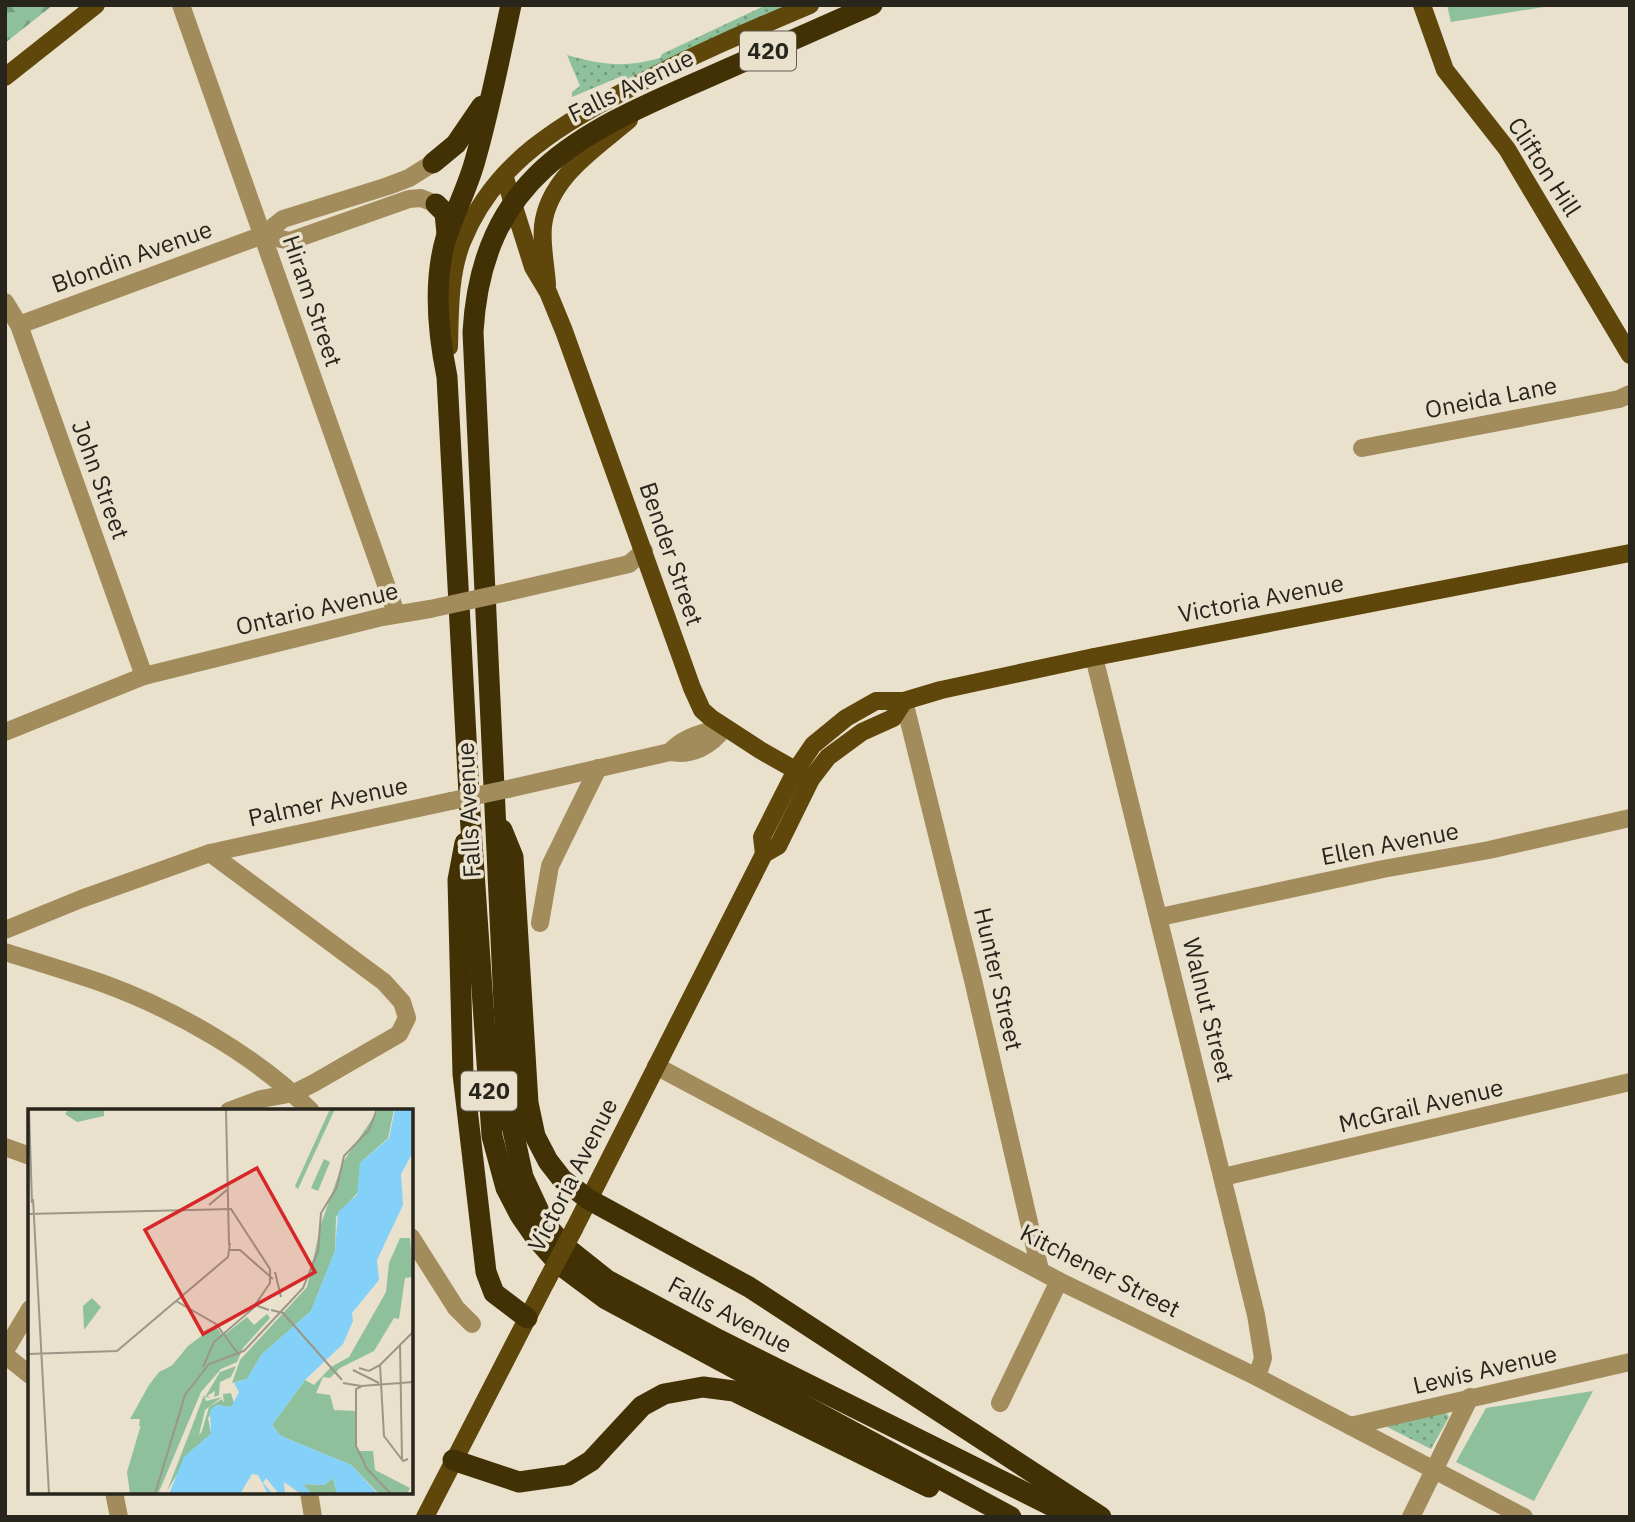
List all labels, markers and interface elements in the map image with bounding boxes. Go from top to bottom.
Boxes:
road number: 420 [740,32,796,70]
street label: Falls Avenue [563,41,699,129]
street label: Clifton Hill [1501,111,1589,222]
street label: Blondin Avenue [47,212,216,300]
street label: Hiram Street [276,231,350,371]
street label: Oneida Lane [1422,369,1560,425]
street label: John Street [65,416,137,544]
street label: Bender Street [632,478,711,630]
street label: Victoria Avenue [1175,566,1346,630]
street label: Ontario Avenue [232,574,401,642]
street label: Falls Avenue [448,741,488,879]
street label: Palmer Avenue [245,768,411,834]
street label: Ellen Avenue [1318,814,1461,872]
street label: Hunter Street [967,904,1031,1054]
street label: Walnut Street [1176,934,1242,1085]
street label: McGrail Avenue [1335,1071,1506,1140]
road number: 420 [461,1072,517,1110]
street label: Victoria Avenue [520,1092,624,1257]
inset map [28,1109,413,1494]
street label: Kitchener Street [1015,1216,1186,1324]
street label: Falls Avenue [663,1268,798,1360]
street label: Lewis Avenue [1410,1337,1560,1401]

